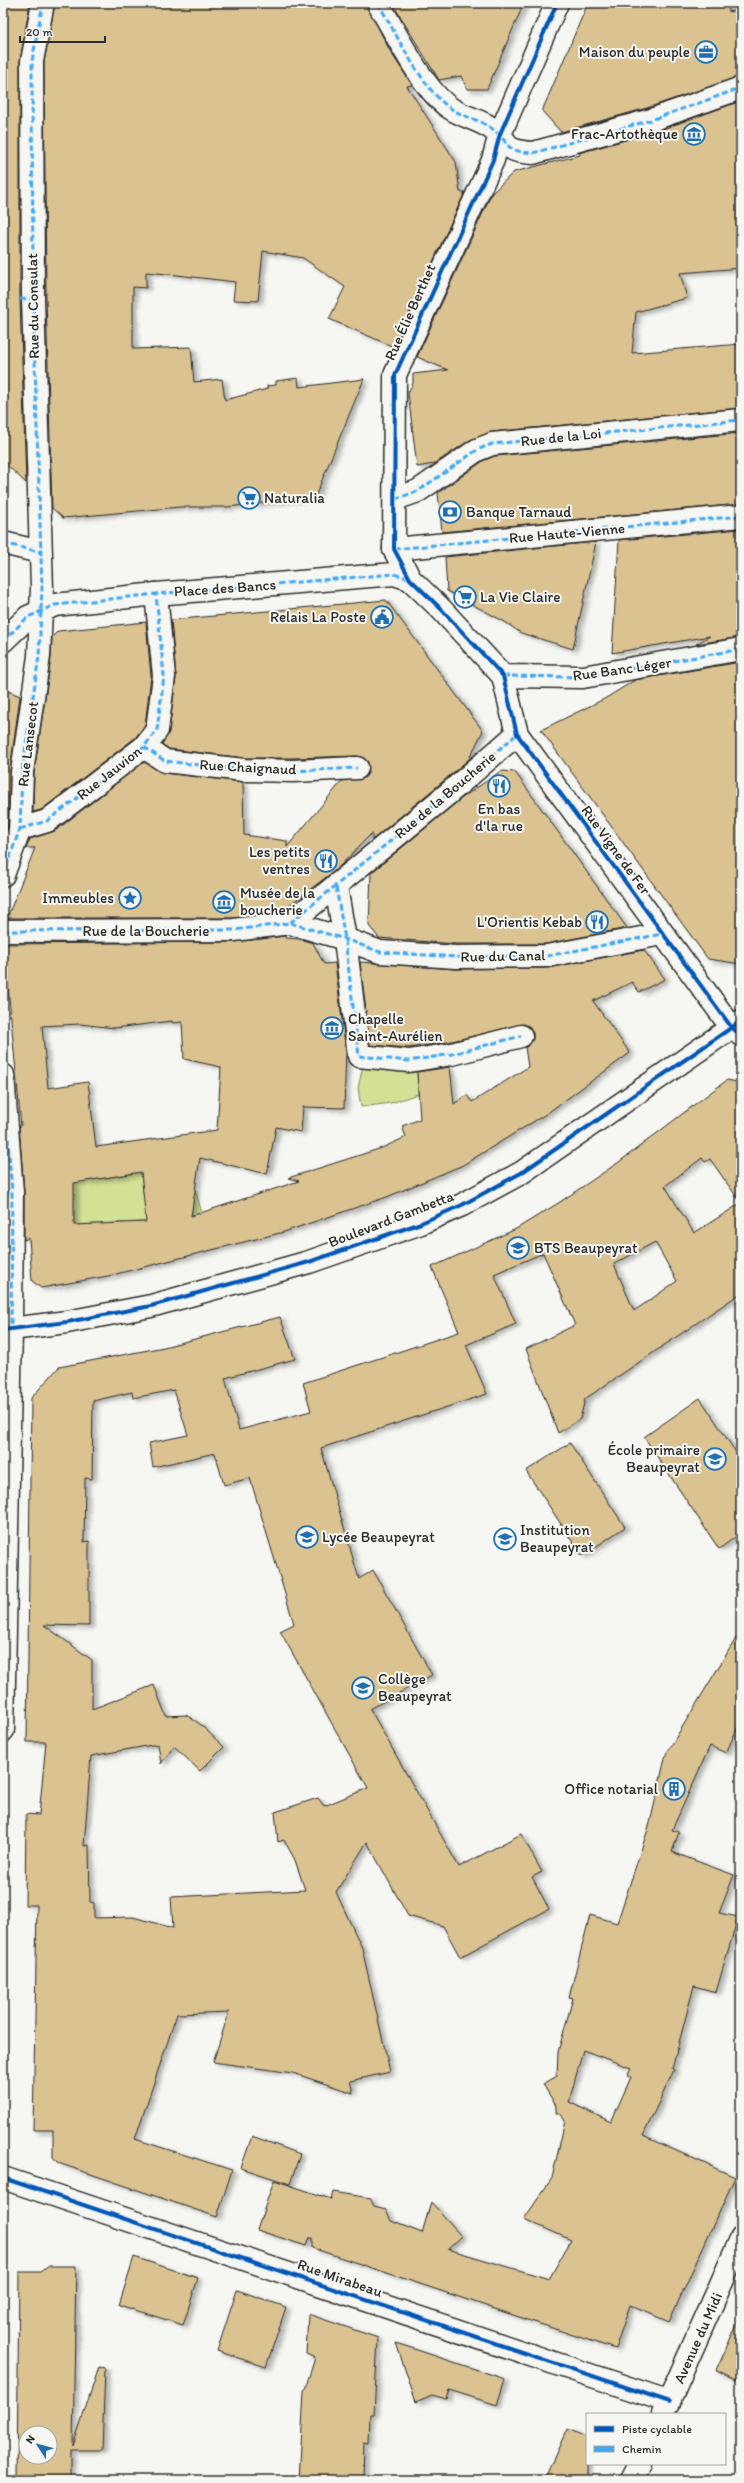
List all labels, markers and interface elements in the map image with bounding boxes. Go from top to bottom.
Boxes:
scale bar [20,18,105,44]
text: 20 m [26,25,53,39]
office icon: Maison du peuple [693,39,719,65]
place label: Maison du peuple [579,43,690,61]
museum icon: Frac-Artothèque [681,121,707,147]
place label: Frac-Artothèque [571,125,678,143]
street label: Rue du Consulat [23,253,43,359]
street label: Rue Élie Berthet [381,261,439,363]
street label: Rue de la Loi [520,424,602,450]
supermarket icon: Naturalia [236,485,262,511]
place label: Naturalia [264,489,325,507]
bank icon: Banque Tarnaud [437,499,463,525]
place label: Banque Tarnaud [466,503,571,521]
street label: Rue Haute-Vienne [508,519,626,547]
street label: Place des Bancs [173,575,277,601]
supermarket icon: La Vie Claire [452,584,478,610]
place label: La Vie Claire [480,588,560,606]
public building icon: Relais La Poste [369,604,395,630]
place label: Relais La Poste [270,608,366,626]
street label: Rue Banc Léger [572,653,672,685]
street label: Rue Lansecot [14,700,42,788]
street label: Rue Jauvion [73,742,145,804]
street label: Rue de la Boucherie [391,747,499,843]
street label: Rue Chaignaud [199,755,298,779]
restaurant icon: En bas d'la rue [486,773,512,799]
place label: En bas d'la rue [475,800,523,835]
street label: Rue Vigne de Fer [577,802,655,898]
place label: Les petits ventres [249,843,310,878]
restaurant icon: Les petits ventres [313,848,339,874]
place label: Musée de la boucherie [240,884,315,919]
place icon: Immeubles [117,885,143,911]
place label: Immeubles [42,889,114,907]
museum icon: Musée de la boucherie [211,889,237,915]
restaurant icon: L'Orientis Kebab [584,909,610,935]
place label: L'Orientis Kebab [477,913,582,931]
street label: Rue de la Boucherie [83,922,209,940]
street label: Rue du Canal [460,946,546,966]
place label: Chapelle Saint-Aurélien [348,1010,442,1045]
museum icon: Chapelle Saint-Aurélien [319,1015,345,1041]
street label: Boulevard Gambetta [326,1187,456,1251]
school or university icon: BTS Beaupeyrat [505,1235,531,1261]
place label: BTS Beaupeyrat [534,1239,638,1257]
place label: École primaire Beaupeyrat [608,1441,700,1476]
school or university icon: École primaire Beaupeyrat [702,1446,728,1472]
place label: Institution Beaupeyrat [520,1521,594,1556]
school or university icon: Lycée Beaupeyrat [294,1524,320,1550]
school or university icon: Institution Beaupeyrat [492,1526,518,1552]
place label: Lycée Beaupeyrat [322,1528,435,1546]
place label: Collège Beaupeyrat [378,1670,452,1705]
school or university icon: Collège Beaupeyrat [350,1675,376,1701]
building icon: Office notarial [661,1776,687,1802]
place label: Office notarial [564,1780,659,1798]
street label: Rue Mirabeau [295,2255,385,2301]
street label: Avenue du Midi [670,2290,726,2386]
legend [586,2413,726,2465]
text: Piste cyclable [622,2422,692,2436]
north arrow [18,2425,58,2465]
text: N [23,2433,38,2446]
text: Chemin [622,2442,662,2456]

